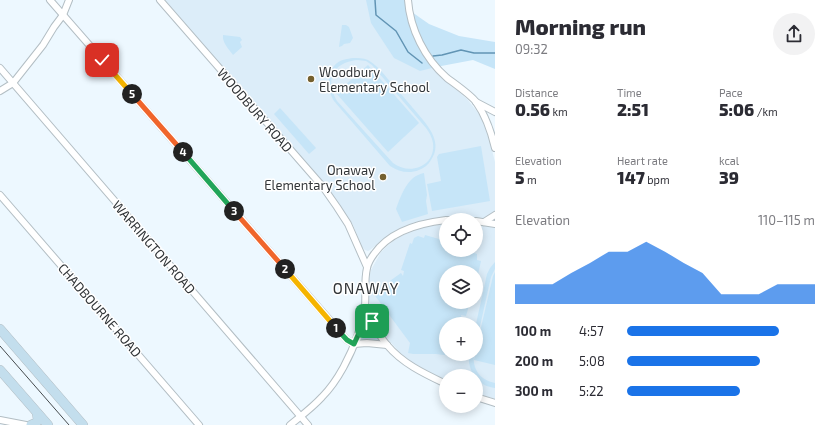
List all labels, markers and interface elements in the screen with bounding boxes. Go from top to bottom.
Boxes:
text: Morning run [515,13,646,39]
button: share [773,13,815,55]
text: 09:32 [515,41,548,57]
pin [85,43,119,77]
icon: check [91,49,113,71]
place label: Woodbury Elementary School [319,64,430,95]
street label: WOODBURY ROAD [214,65,296,155]
marker: Woodbury Elementary School [306,74,316,84]
pin: 5 [122,84,142,104]
text: Distance [515,86,558,99]
text: Time [617,86,642,99]
text: Pace [719,86,743,99]
text: 5 [129,87,135,100]
text: 0.56 [515,99,550,119]
text: 2:51 [617,99,649,119]
text: 5:06 [719,99,754,119]
text: km [550,105,568,118]
text: /km [754,105,778,118]
pin: 4 [173,142,193,162]
text: 4 [179,145,187,158]
text: Elevation [515,154,562,167]
text: Heart rate [617,154,668,167]
text: kcal [719,154,739,167]
place label: Onaway Elementary School [264,162,375,193]
text: 5 [515,167,525,187]
text: 147 [617,167,645,187]
text: 39 [719,167,739,187]
marker: Onaway Elementary School [378,172,388,182]
text: m [525,173,537,186]
text: bpm [645,173,670,186]
street label: WARRINGTON ROAD [109,197,199,297]
pin: 3 [224,201,244,221]
text: 3 [231,204,237,217]
text: Elevation [515,212,570,228]
text: 110–115 m [758,212,815,228]
map controls [439,213,483,413]
button: locate [439,213,483,257]
pin: 2 [275,259,295,279]
street label: CHADBOURNE ROAD [55,260,145,360]
text: 2 [282,262,288,275]
button: layers [439,265,483,309]
district label: ONAWAY [333,279,399,297]
pin [355,304,389,338]
icon: arrive [361,310,383,332]
button: + [439,317,483,361]
pin: 1 [326,318,346,338]
text: 1 [334,321,338,334]
text: 100 m [515,323,551,339]
text: 4:57 [579,323,604,339]
text: 200 m [515,353,553,369]
text: 5:08 [579,353,605,369]
button: − [439,369,483,413]
text: 300 m [515,383,553,399]
text: 5:22 [579,383,604,399]

